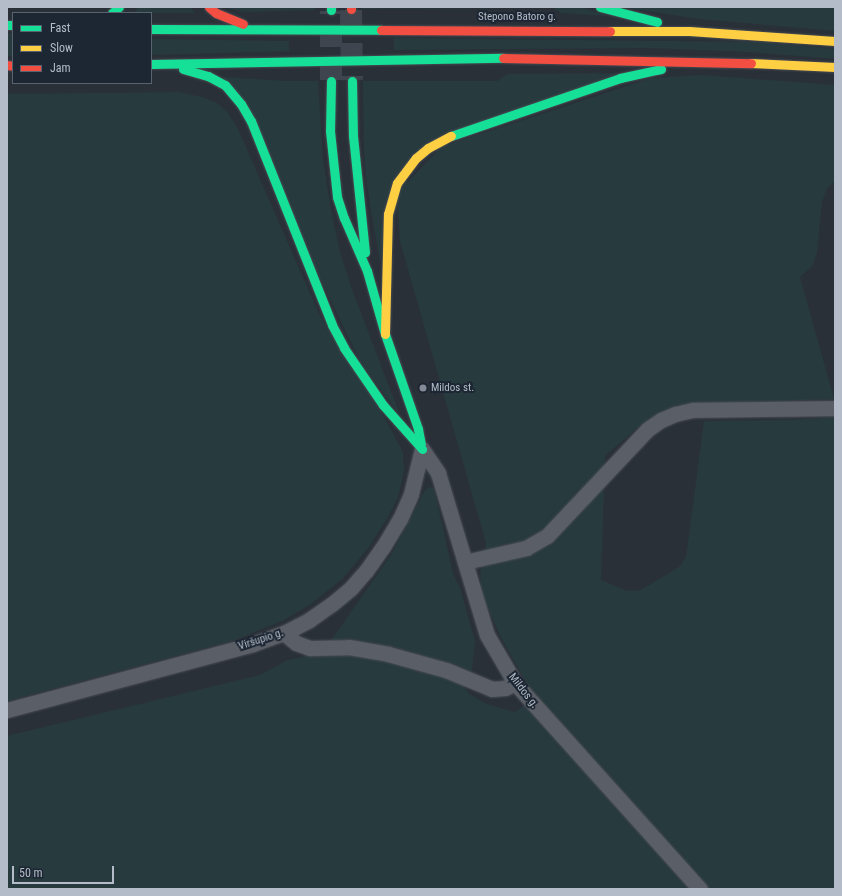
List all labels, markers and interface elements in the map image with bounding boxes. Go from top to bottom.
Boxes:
street label: Stepono Batoro g. [478,10,556,24]
legend [12,12,152,84]
text: Fast [50,21,70,35]
text: Slow [50,41,73,55]
text: Jam [50,61,71,75]
place label: Mildos st. [431,381,474,395]
marker: Mildos st. [418,383,428,393]
street label: Viršupio g. [237,627,285,653]
street label: Mildos g. [505,671,541,711]
scale bar [14,858,116,884]
text: 50 m [19,866,43,880]

